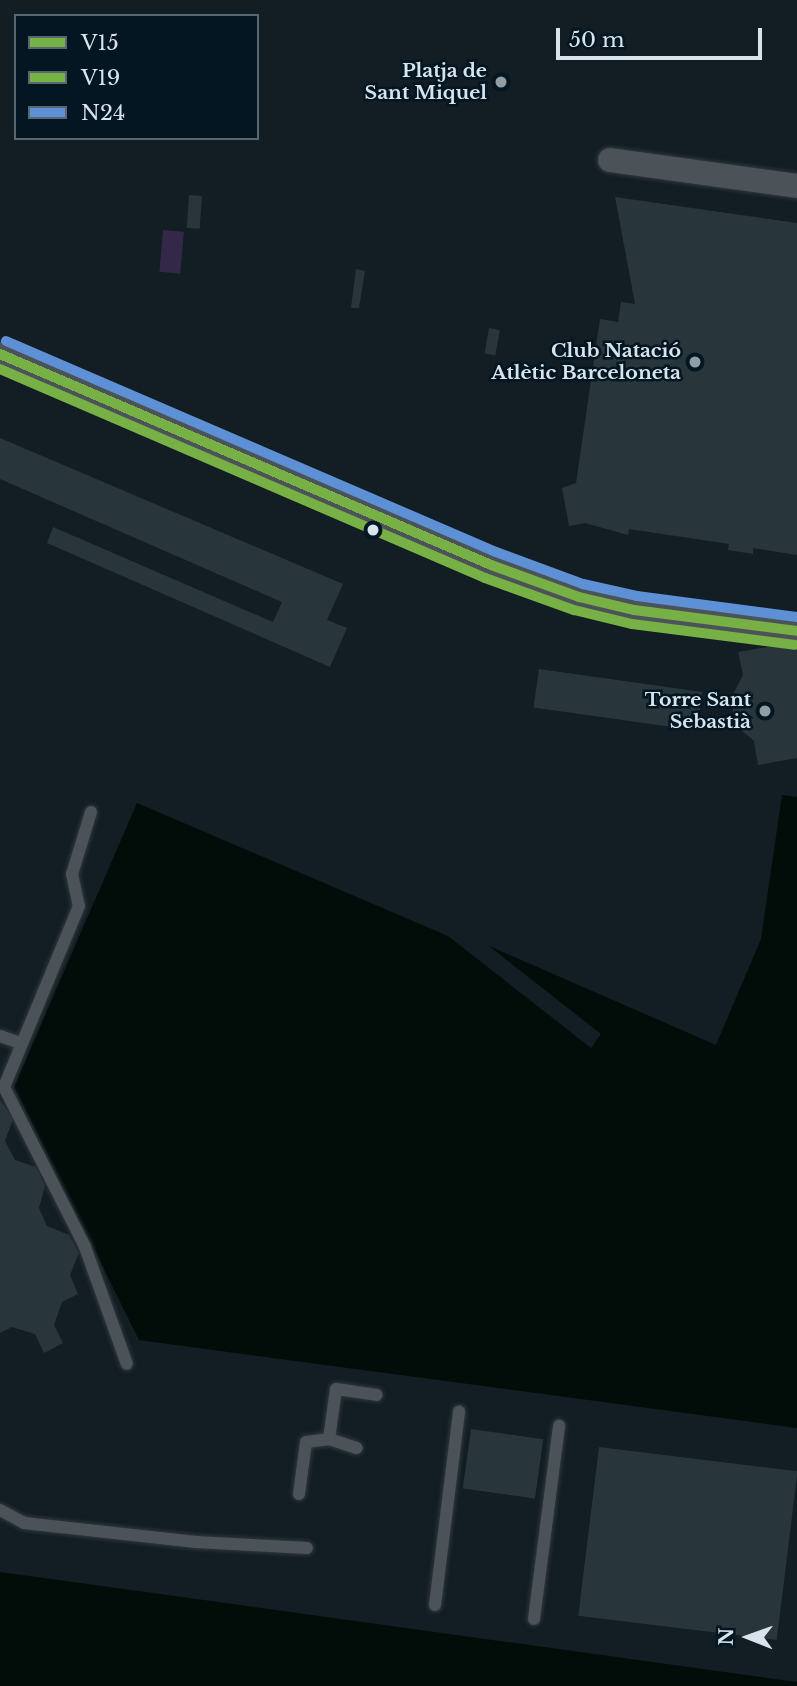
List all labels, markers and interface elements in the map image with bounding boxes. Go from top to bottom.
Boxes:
legend [14,14,259,140]
scale bar [559,14,766,58]
text: 50 m [569,27,624,53]
text: V15 [81,30,119,56]
place label: Platja de Sant Miquel [365,60,487,104]
text: V19 [81,65,120,91]
marker: Platja de Sant Miquel [493,74,509,90]
text: N24 [81,100,125,126]
place label: Club Natació Atlètic Barceloneta [491,340,681,384]
marker: Club Natació Atlètic Barceloneta [687,354,703,370]
unlabelled marker [366,523,380,537]
place label: Torre Sant Sebastià [645,689,751,733]
marker: Torre Sant Sebastià [757,703,773,719]
north arrow [713,1602,783,1672]
text: N [715,1627,738,1646]

